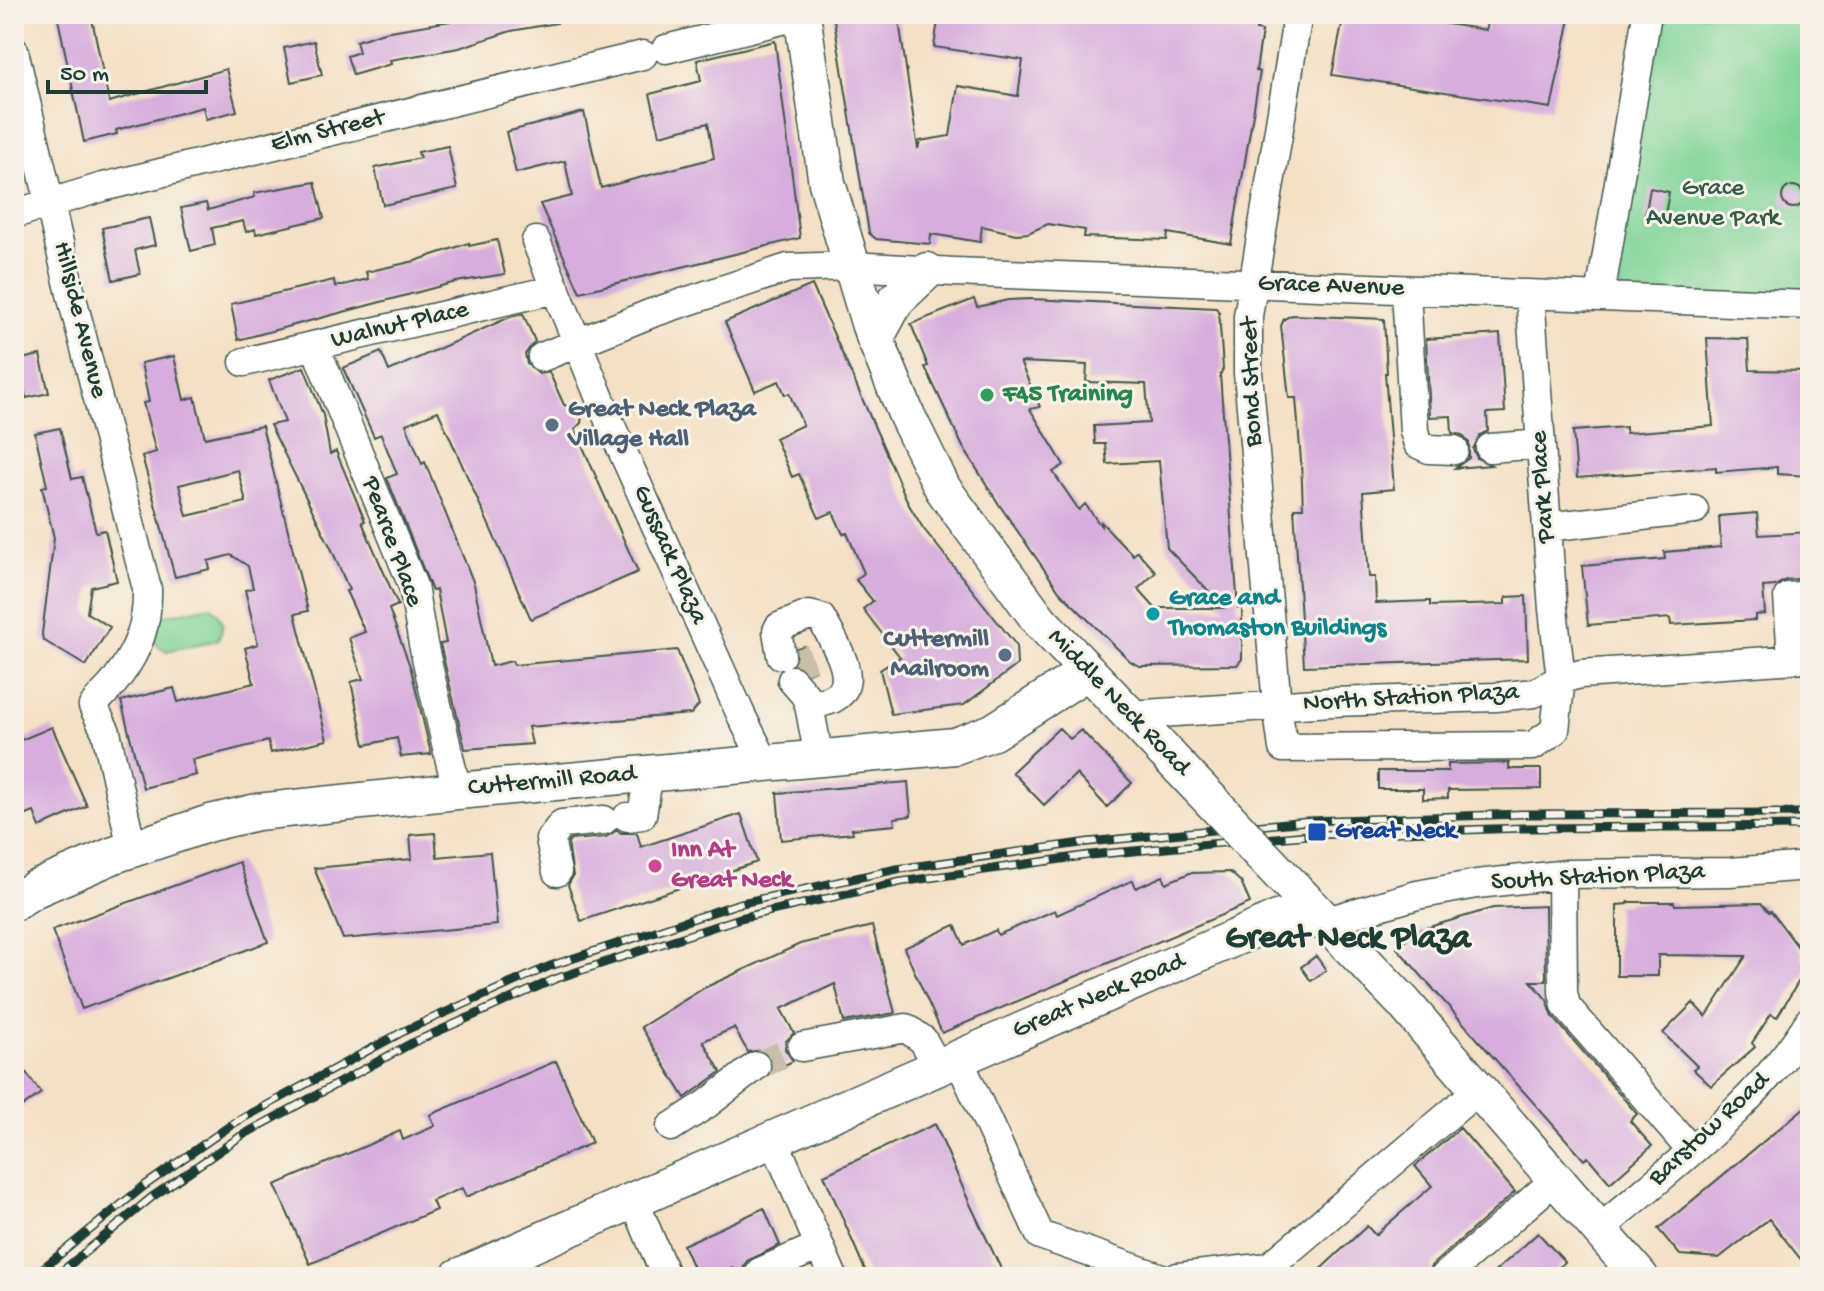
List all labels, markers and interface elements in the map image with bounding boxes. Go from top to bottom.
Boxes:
scale bar [48,44,206,94]
text: 50 m [60,61,109,90]
street label: Elm Street [268,102,390,161]
park label: Grace Avenue Park [1646,174,1782,235]
street label: Hillside Avenue [45,239,114,402]
street label: Grace Avenue [1257,269,1405,305]
street label: Walnut Place [328,295,472,357]
street label: Bond Street [1235,314,1271,448]
place label: F45 Training [1002,380,1133,411]
marker: F45 Training [978,386,996,404]
place label: Great Neck Plaza Village Hall [567,395,757,456]
marker: Great Neck Plaza Village Hall [543,416,561,434]
street label: Park Place [1525,429,1563,545]
street label: Pearce Place [353,472,429,612]
street label: Gussack Plaza [625,481,714,631]
place label: Grace and Thomaston Buildings [1167,584,1387,645]
marker: Grace and Thomaston Buildings [1144,605,1162,623]
street label: Middle Neck Road [1040,623,1197,785]
place label: Cuttermill Mailroom [883,625,990,686]
marker: Cuttermill Mailroom [996,646,1014,664]
street label: North Station Plaza [1302,678,1521,720]
street label: Cuttermill Road [467,759,639,805]
place label: Great Neck [1335,817,1459,848]
marker: Great Neck [1306,821,1328,843]
place label: Inn At Great Neck [671,836,795,897]
marker: Inn At Great Neck [646,857,664,875]
street label: South Station Plaza [1490,857,1707,899]
district label: Great Neck Plaza [1225,920,1473,960]
street label: Great Neck Road [1008,946,1191,1047]
street label: Barstow Road [1642,1065,1778,1194]

